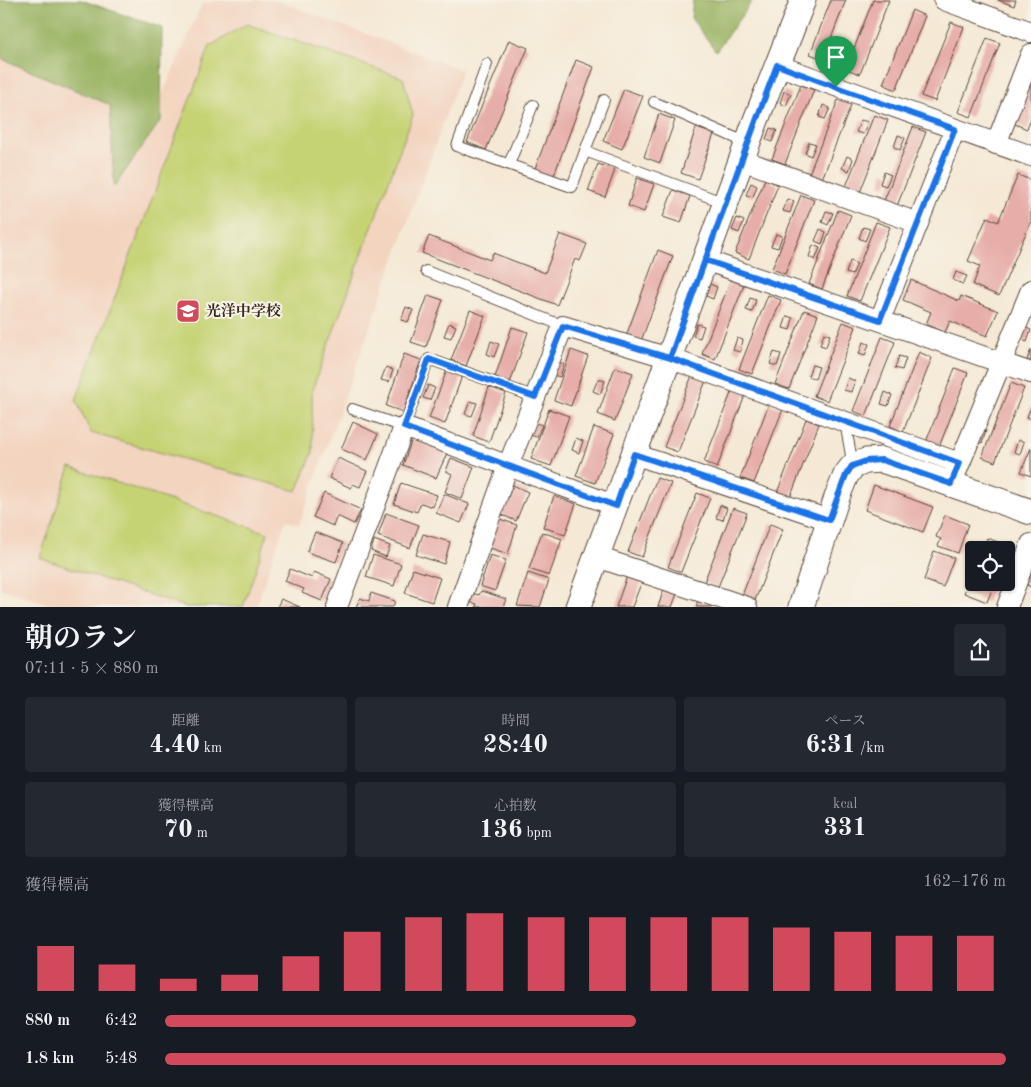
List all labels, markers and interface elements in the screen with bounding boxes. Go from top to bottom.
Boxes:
pin [815,36,857,87]
icon: arrive [822,43,850,71]
school or university icon: 光洋中学校 [175,298,201,324]
place label: 光洋中学校 [206,302,281,320]
map controls [965,541,1015,591]
button: locate [965,541,1015,591]
button: share [954,624,1006,676]
text: 朝のラン [25,626,137,654]
text: 07:11 · 5 × 880 m [25,661,158,677]
text: 距離 [172,714,200,728]
text: 時間 [501,714,529,728]
text: ペース [825,714,866,728]
text: 4.40 [149,733,200,758]
text: 28:40 [483,733,548,758]
text: 6:31 [806,733,856,758]
text: km [200,741,222,755]
text: /km [856,741,885,755]
text: kcal [833,797,857,811]
text: 獲得標高 [158,799,214,813]
text: 心拍数 [494,799,536,813]
text: 331 [823,816,867,841]
text: 70 [164,818,193,843]
text: 136 [479,818,523,843]
text: m [193,826,208,840]
text: bpm [523,826,552,840]
text: 162–176 m [923,874,1006,890]
text: 獲得標高 [25,878,89,894]
text: 880 m [25,1013,70,1029]
text: 6:42 [105,1013,137,1029]
text: 1.8 km [25,1051,74,1067]
text: 5:48 [105,1051,137,1067]

